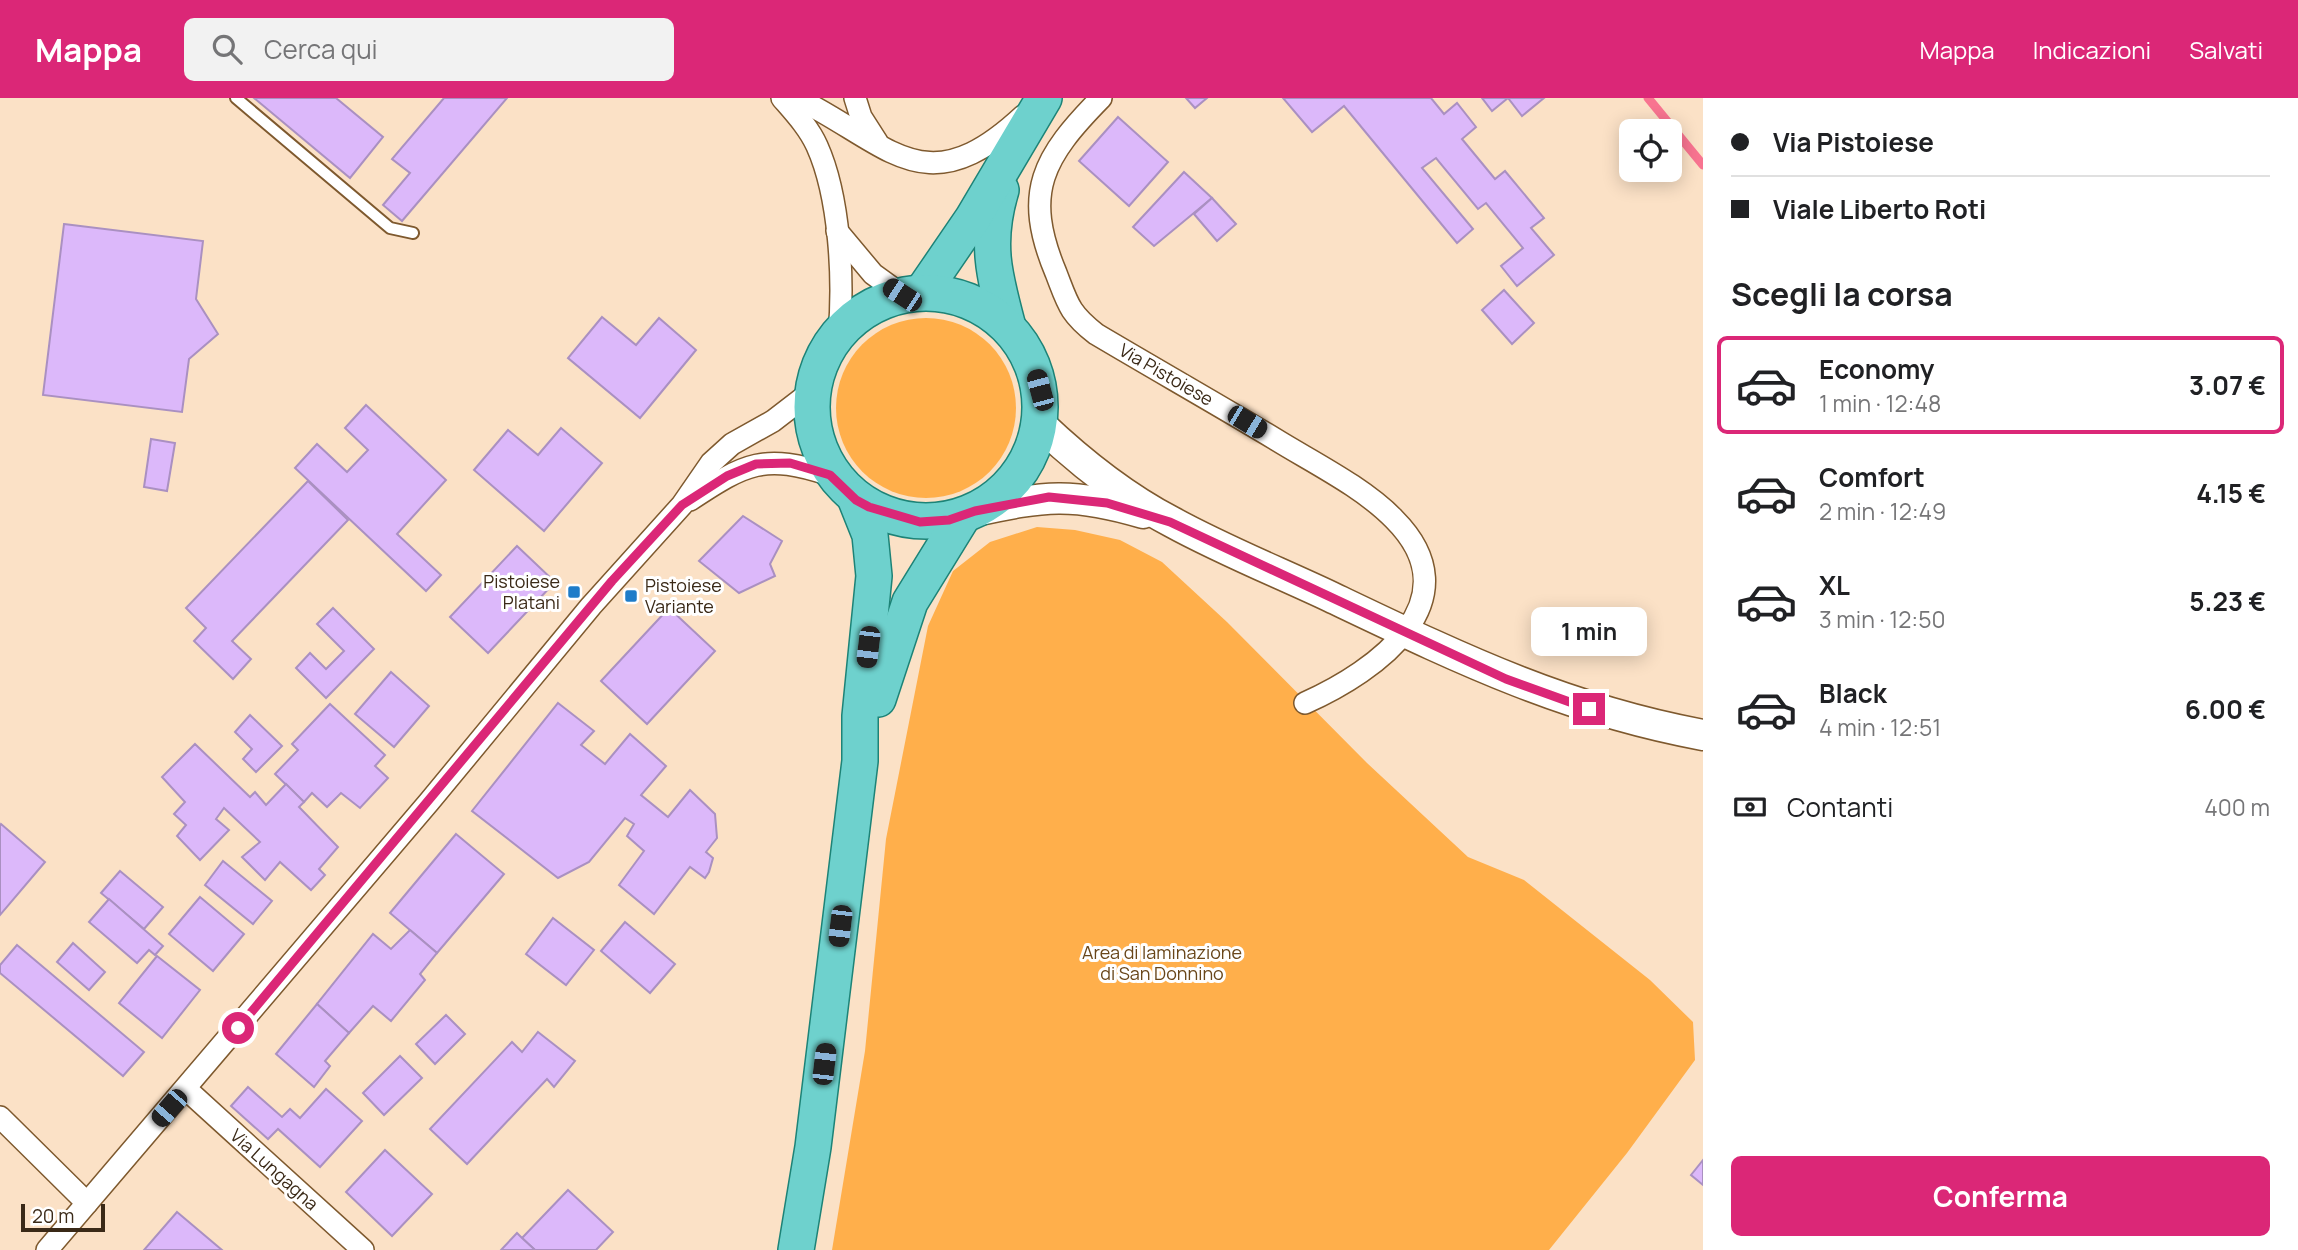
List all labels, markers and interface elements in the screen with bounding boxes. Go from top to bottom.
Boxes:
search box [184,18,674,81]
text: Mappa [35,27,142,72]
icon: search [208,30,246,68]
text: Cerca qui [264,31,378,67]
text: Mappa [1919,33,1995,66]
text: Indicazioni [2033,33,2151,66]
text: Salvati [2189,33,2263,66]
map controls [1619,119,1682,182]
button: locate [1619,119,1682,182]
text: Via Pistoiese [1773,124,1934,160]
text: Viale Liberto Roti [1773,191,1986,227]
text: Scegli la corsa [1731,272,1953,316]
car [879,275,926,315]
street label: Via Pistoiese [1115,337,1218,411]
text: Economy [1819,351,1934,387]
icon: car [1735,354,1798,417]
car [1025,367,1056,413]
text: 3.07 € [2189,367,2266,403]
text: 1 min · 12:48 [1819,387,1941,419]
car [1224,402,1271,442]
text: Comfort [1819,459,1925,495]
icon: car [1735,462,1798,525]
text: 4.15 € [2196,475,2266,511]
text: 2 min · 12:49 [1819,495,1946,527]
text: XL [1819,567,1850,603]
place label: Pistoiese Platani [483,569,560,614]
icon: car [1735,570,1798,633]
place label: Pistoiese Variante [645,573,722,618]
text: 5.23 € [2189,583,2266,619]
marker: Pistoiese Platani [566,584,582,600]
marker: Pistoiese Variante [623,588,639,604]
text: 3 min · 12:50 [1819,603,1946,635]
callout: 1 min [1531,608,1647,656]
text: 1 min [1561,615,1617,647]
car [856,625,881,669]
text: Black [1819,675,1887,711]
icon: car [1735,678,1798,741]
text: 6.00 € [2185,691,2266,727]
route end [1573,693,1605,725]
text: 4 min · 12:51 [1819,711,1941,743]
icon: cash [1731,788,1769,826]
text: Contanti [1787,789,1893,825]
text: 400 m [2204,791,2270,823]
car [828,904,853,948]
park label: Area di laminazione di San Donnino [1082,940,1242,985]
route start [222,1012,254,1044]
car [812,1042,837,1086]
car [148,1085,191,1131]
street label: Via Lungagna [225,1123,324,1215]
button: Conferma [1731,1156,2270,1236]
scale bar [21,1201,105,1233]
text: 20 m [32,1203,74,1229]

